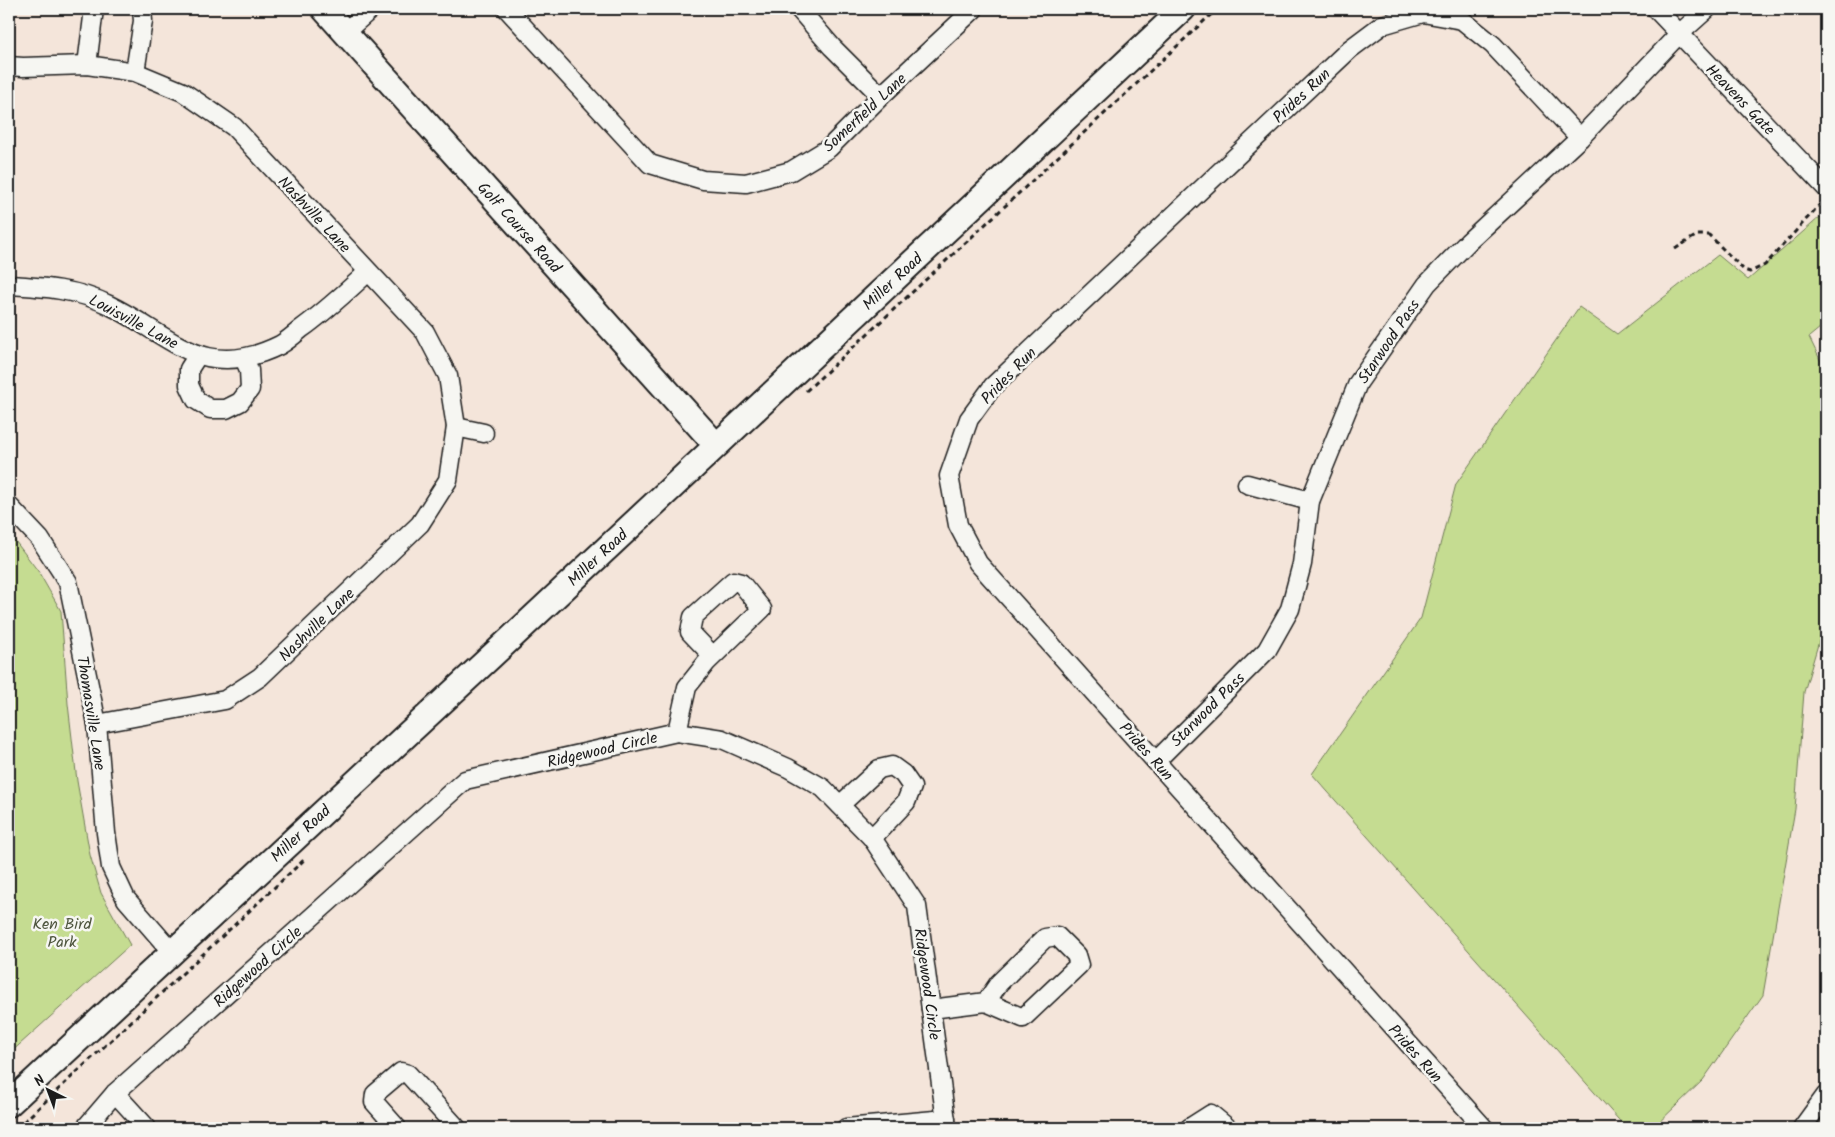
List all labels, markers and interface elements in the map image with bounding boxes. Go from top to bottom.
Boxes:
street label: Heavens Gate [1699,58,1781,142]
street label: Prides Run [1267,62,1337,130]
street label: Somerfield Lane [817,67,913,159]
street label: Nashville Lane [271,171,356,259]
street label: Golf Course Road [471,177,568,280]
street label: Miller Road [857,247,930,317]
street label: Louisville Lane [84,288,183,356]
street label: Starwood Pass [1352,295,1427,389]
street label: Prides Run [975,342,1043,411]
street label: Miller Road [562,523,635,593]
street label: Nashville Lane [273,582,361,668]
street label: Thomasville Lane [69,654,112,772]
street label: Starwood Pass [1165,667,1251,753]
street label: Prides Run [1113,717,1179,787]
street label: Ridgewood Circle [545,726,660,775]
street label: Miller Road [265,799,338,869]
park label: Ken Bird Park [33,912,92,955]
street label: Ridgewood Circle [208,920,308,1014]
street label: Ridgewood Circle [906,927,947,1042]
street label: Prides Run [1382,1019,1448,1089]
north arrow [22,1064,72,1114]
text: N [29,1070,51,1092]

